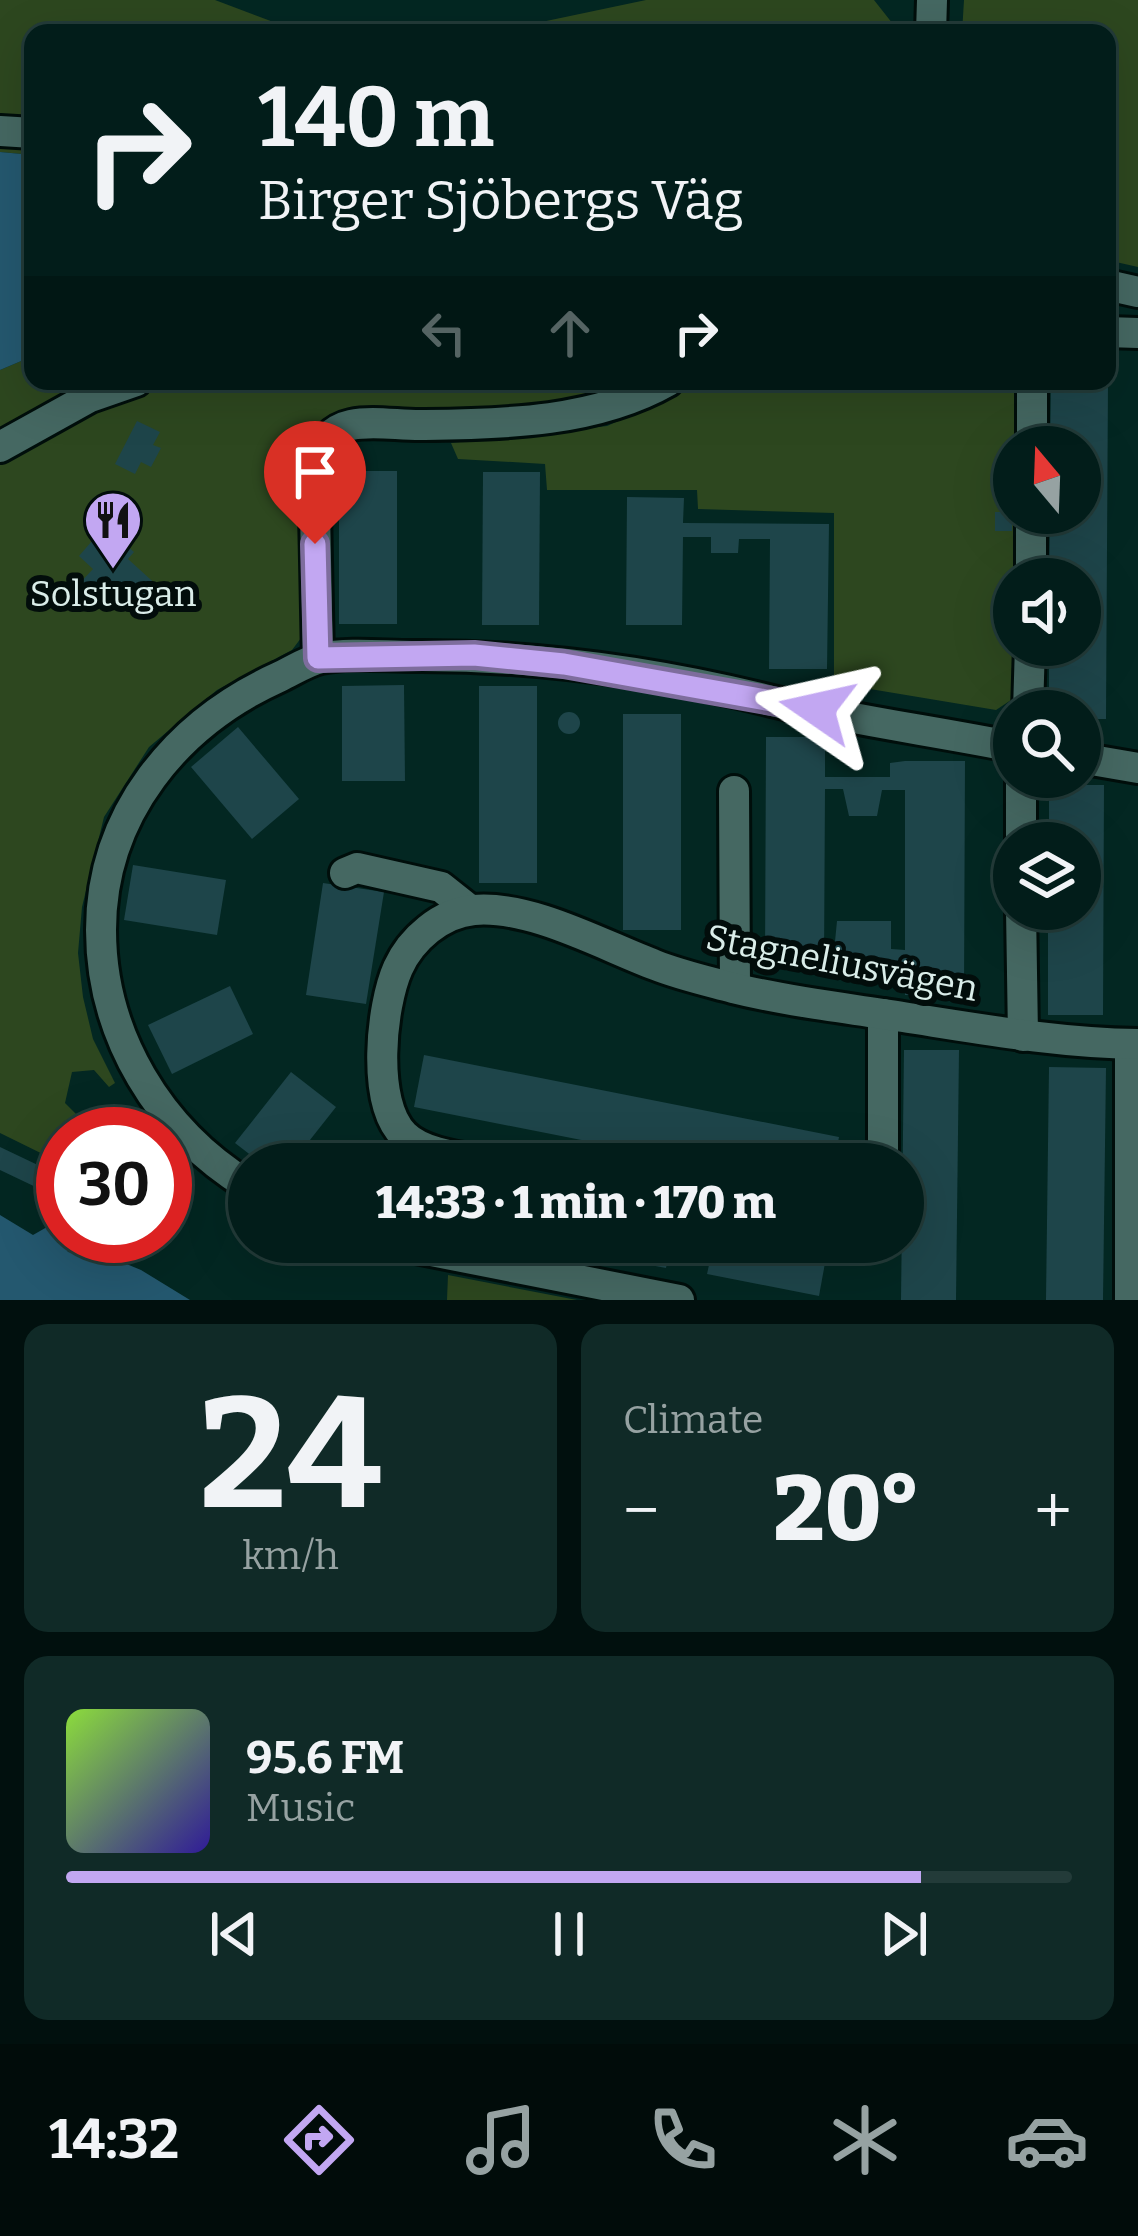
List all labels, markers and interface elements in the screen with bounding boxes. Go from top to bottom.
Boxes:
text: 140 m [258,67,494,168]
icon: right [60,72,216,228]
text: Birger Sjöbergs Väg [258,169,744,233]
icon: left [411,300,477,366]
icon: ahead [537,300,603,366]
icon: right [663,300,729,366]
pin [264,421,366,544]
north arrow [993,426,1101,534]
map controls [993,426,1101,930]
icon: arrive [282,439,348,505]
restaurant icon: Solstugan [82,489,144,571]
button: sound [993,558,1101,666]
place label: Solstugan [30,572,197,616]
position arrow [754,646,880,772]
button: search [993,690,1101,798]
button: layers [993,822,1101,930]
street label: Stagneliusvägen [702,915,982,1011]
speed limit sign: 30 [36,1107,192,1263]
text: 14:33 · 1 min · 170 m [376,1176,776,1230]
text: 24 [199,1361,382,1548]
text: Climate [623,1397,763,1443]
text: 20° [773,1456,921,1564]
text: − [623,1471,659,1550]
text: + [1034,1471,1072,1550]
text: km/h [242,1533,339,1579]
text: 95.6 FM [246,1731,404,1785]
text: Music [246,1785,355,1831]
icon: previous [201,1901,267,1967]
icon: pause [536,1901,602,1967]
icon: next [871,1901,937,1967]
icon: directions [277,2098,361,2182]
icon: music [459,2098,543,2182]
icon: phone [641,2098,725,2182]
icon: climate [823,2098,907,2182]
icon: car [1005,2098,1089,2182]
text: 14:32 [49,2108,179,2172]

